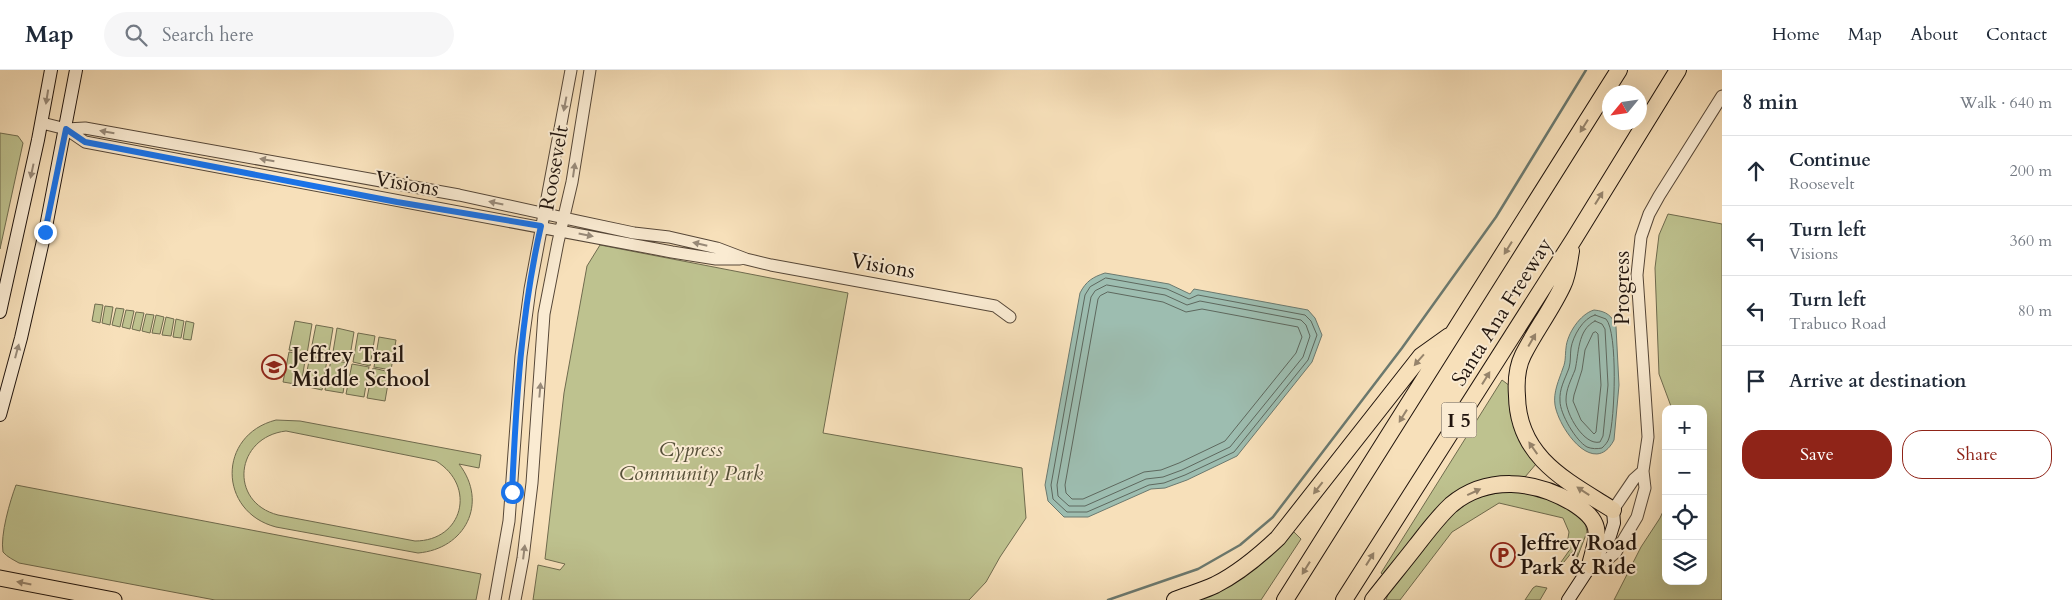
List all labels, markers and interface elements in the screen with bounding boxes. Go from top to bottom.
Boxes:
search box [104,12,454,57]
text: Map [25,18,74,51]
icon: search [122,21,150,49]
text: Search here [162,22,254,48]
text: Home [1772,22,1820,47]
text: Map [1848,22,1882,47]
text: About [1910,22,1958,47]
text: Contact [1986,22,2047,47]
north arrow [1602,85,1647,130]
text: 8 min [1742,88,1798,117]
one-way arrow [42,89,50,105]
text: Walk · 640 m [1960,92,2052,114]
one-way arrow [560,96,568,112]
one-way arrow [1579,120,1589,133]
street label: Roosevelt [532,123,576,213]
one-way arrow [99,127,115,135]
text: Continue [1789,147,1871,173]
one-way arrow [259,155,275,163]
icon: ahead [1742,157,1770,185]
text: 200 m [2010,160,2052,182]
one-way arrow [570,162,578,178]
one-way arrow [27,163,35,179]
street label: Visions [373,164,441,204]
text: Roosevelt [1789,173,1854,195]
one-way arrow [1595,191,1604,204]
one-way arrow [488,198,504,206]
text: Turn left [1789,217,1866,243]
route end [34,221,57,244]
icon: left [1742,227,1770,255]
text: 360 m [2010,230,2052,252]
one-way arrow [578,232,594,240]
street label: Santa Ana Freeway [1445,232,1559,392]
one-way arrow [693,240,708,248]
one-way arrow [1503,241,1513,255]
text: Visions [1789,243,1838,265]
street label: Visions [849,246,917,286]
street label: Progress [1608,251,1637,325]
text: Turn left [1789,287,1866,313]
icon: left [1742,297,1770,325]
text: 80 m [2018,300,2052,322]
text: Trabuco Road [1789,313,1886,335]
one-way arrow [1528,332,1536,347]
place label: Jeffrey Trail Middle School [289,341,430,394]
one-way arrow [14,344,22,359]
school or university icon: Jeffrey Trail Middle School [261,354,287,380]
one-way arrow [1413,354,1424,367]
icon: arrive [1742,367,1770,395]
text: Arrive at destination [1789,368,1966,394]
one-way arrow [1481,371,1490,384]
one-way arrow [536,382,544,398]
road number: I 5 [1442,402,1476,438]
map controls [1662,405,1707,585]
button: + [1662,405,1707,450]
one-way arrow [1398,409,1407,422]
button: Save [1742,430,1892,479]
button: Share [1902,430,2052,479]
park label: Cypress Community Park [619,435,764,488]
one-way arrow [1528,441,1538,455]
button: − [1662,450,1707,495]
route start [501,481,524,504]
one-way arrow [1312,481,1323,494]
one-way arrow [1577,486,1590,496]
one-way arrow [1467,488,1481,496]
button: locate [1662,495,1707,540]
place label: Jeffrey Road Park & Ride [1517,529,1637,582]
button: layers [1662,540,1707,585]
parking icon: Jeffrey Road Park & Ride [1490,542,1516,568]
one-way arrow [520,544,528,560]
one-way arrow [1366,552,1375,566]
one-way arrow [1301,561,1311,574]
one-way arrow [15,578,31,586]

